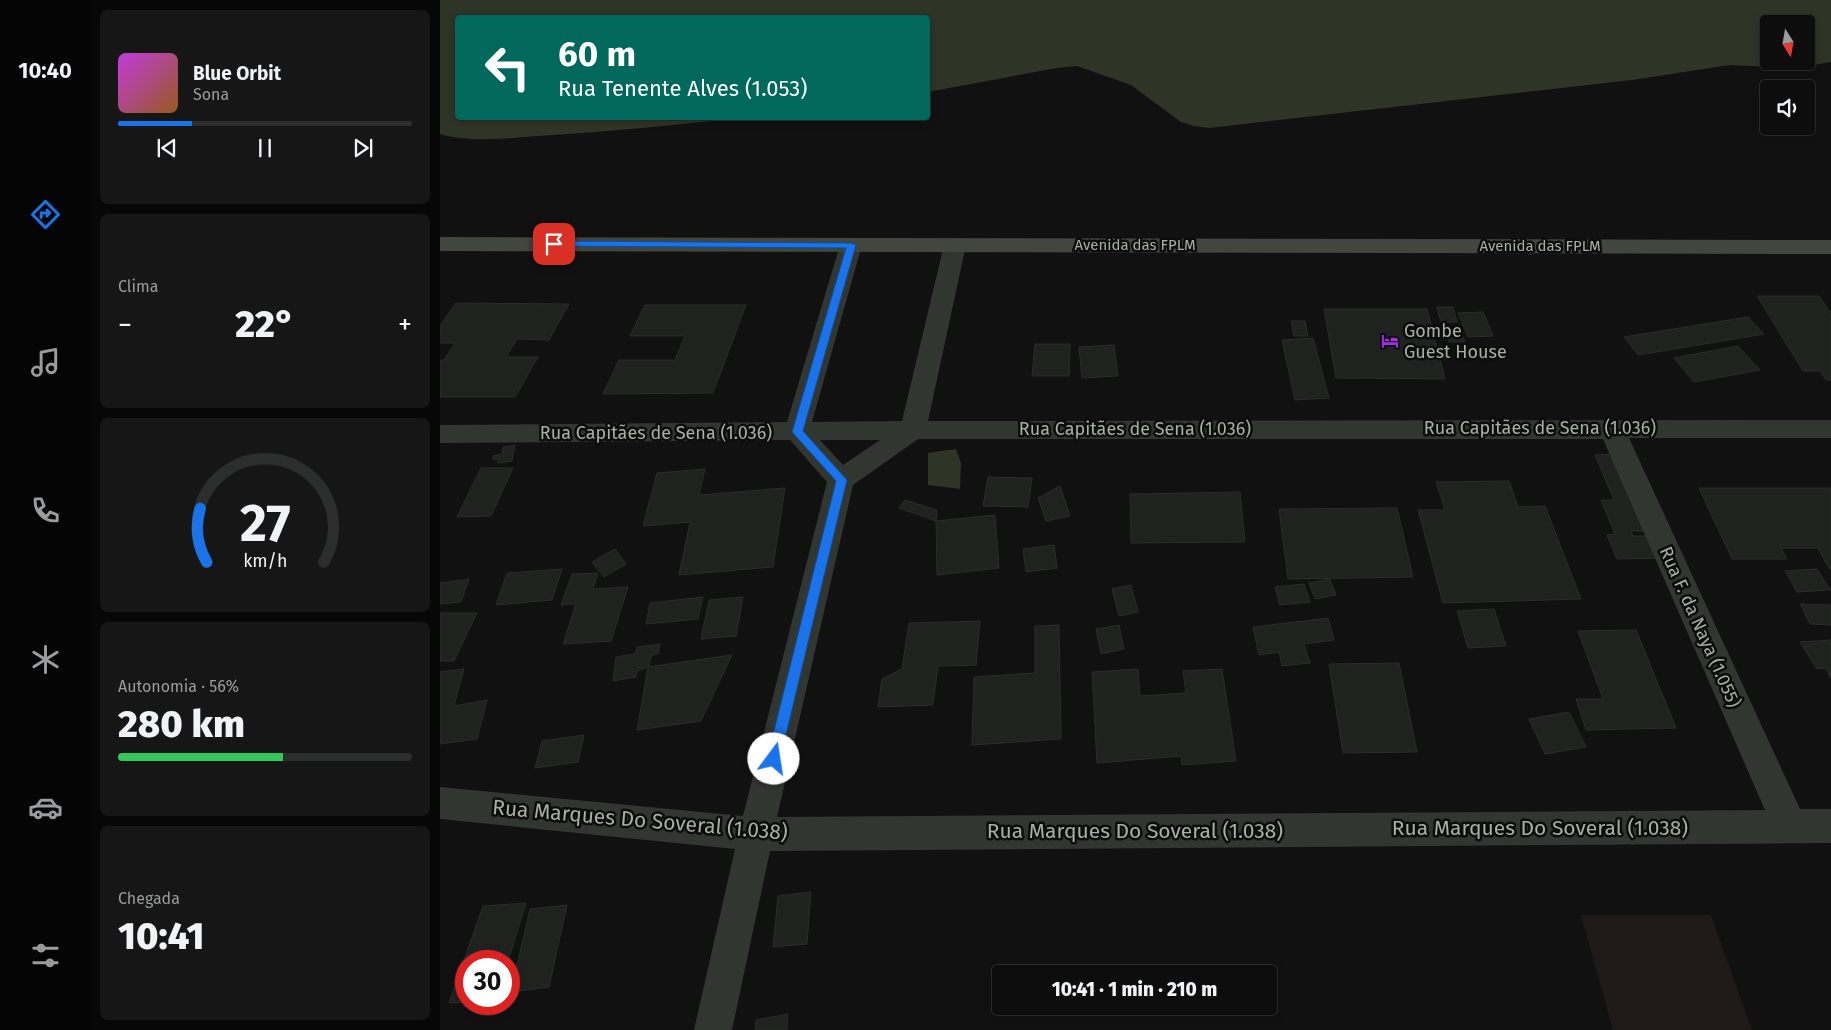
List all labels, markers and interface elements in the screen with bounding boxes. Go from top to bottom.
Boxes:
north arrow [1760,15,1815,70]
map controls [1760,15,1815,135]
text: 60 m [558,33,636,75]
icon: left [475,35,540,100]
text: 10:40 [18,57,72,84]
text: Blue Orbit [193,62,281,85]
text: Rua Tenente Alves (1.053) [558,75,807,102]
button: sound [1760,80,1815,135]
text: Sona [193,85,229,104]
icon: previous [153,134,181,162]
icon: pause [251,134,279,162]
icon: next [349,134,377,162]
icon: directions [28,197,63,232]
pin [533,223,575,265]
icon: arrive [540,230,568,258]
street label: Avenida das FPLM [1074,236,1196,254]
street label: Avenida das FPLM [1479,237,1601,255]
text: Clima [118,277,158,296]
text: 22° [235,301,295,347]
text: − [118,308,132,341]
text: + [398,308,412,341]
place label: Gombe Guest House [1404,320,1507,363]
hotel icon: Gombe Guest House [1380,331,1400,351]
icon: music [28,345,63,380]
street label: Rua Capitães de Sena (1.036) [1424,417,1656,439]
street label: Rua Capitães de Sena (1.036) [1019,418,1251,440]
street label: Rua Capitães de Sena (1.036) [540,422,772,444]
text: 27 [240,492,290,555]
icon: phone [28,493,63,528]
street label: Rua F. da Naya (1.055) [1655,543,1745,711]
text: km/h [243,550,287,572]
icon: climate [28,642,63,677]
text: Autonomia · 56% [118,677,239,696]
text: 280 km [118,701,245,747]
position arrow [747,732,799,784]
icon: car [28,790,63,825]
street label: Rua Marques Do Soveral (1.038) [491,794,789,846]
street label: Rua Marques Do Soveral (1.038) [1392,815,1688,841]
street label: Rua Marques Do Soveral (1.038) [987,818,1283,844]
text: Chegada [118,889,180,908]
text: 10:41 [118,913,204,959]
icon: filters [28,938,63,973]
speed limit sign: 30 [455,950,520,1015]
text: 10:41 · 1 min · 210 m [1052,978,1217,1001]

